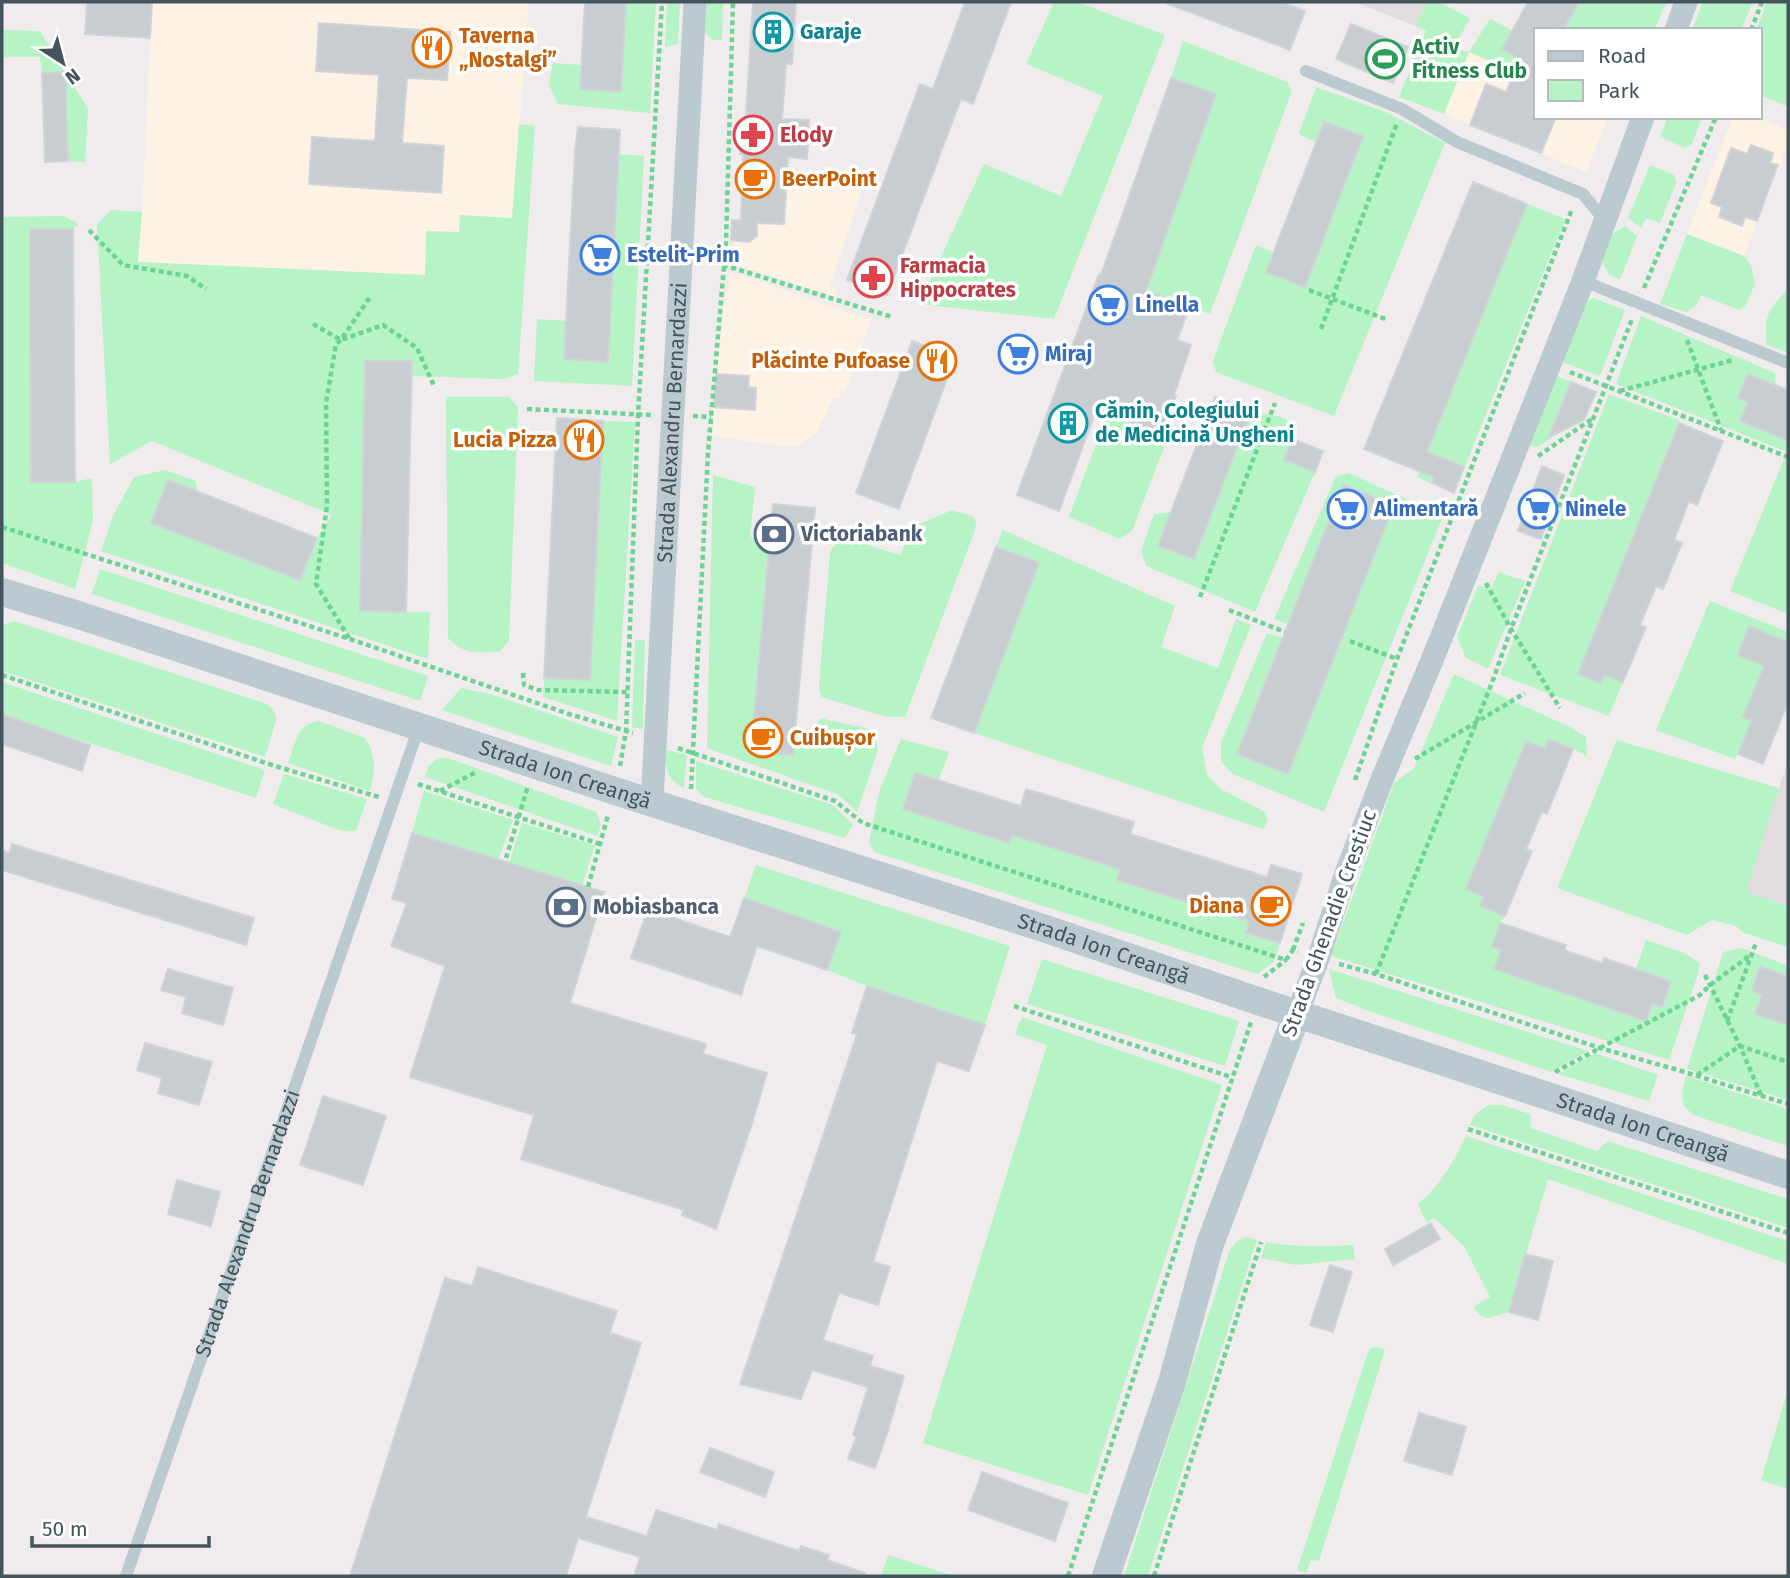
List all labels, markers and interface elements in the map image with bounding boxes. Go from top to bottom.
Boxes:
building icon: Garaje [752,11,794,53]
place label: Garaje [800,19,862,45]
place label: Taverna „Nostalgi” [459,23,557,73]
restaurant icon: Taverna „Nostalgi” [411,27,453,69]
north arrow [28,28,98,98]
legend [1534,28,1762,119]
place label: Activ Fitness Club [1411,34,1527,84]
sports icon: Activ Fitness Club [1364,38,1406,80]
text: Road [1598,43,1646,69]
text: N [61,63,85,89]
text: Park [1598,78,1640,104]
pharmacy icon: Elody [732,114,774,156]
place label: Elody [780,122,833,148]
cafe icon: BeerPoint [734,158,776,200]
place label: BeerPoint [782,166,878,192]
supermarket icon: Estelit-Prim [579,234,621,276]
place label: Estelit-Prim [627,242,740,268]
place label: Farmacia Hippocrates [900,253,1016,303]
pharmacy icon: Farmacia Hippocrates [852,257,894,299]
street label: Strada Alexandru Bernardazzi [652,282,693,563]
supermarket icon: Linella [1087,284,1129,326]
place label: Linella [1135,292,1199,318]
supermarket icon: Miraj [997,333,1039,375]
restaurant icon: Plăcinte Pufoase [916,340,958,382]
place label: Miraj [1045,341,1092,367]
place label: Plăcinte Pufoase [751,348,910,374]
place label: Cămin, Colegiului de Medicină Ungheni [1095,398,1294,448]
building icon: Cămin, Colegiului de Medicină Ungheni [1047,402,1089,444]
restaurant icon: Lucia Pizza [563,419,605,461]
place label: Lucia Pizza [453,427,557,453]
supermarket icon: Alimentară [1326,488,1368,530]
supermarket icon: Ninele [1517,488,1559,530]
place label: Alimentară [1373,496,1479,522]
place label: Ninele [1565,496,1627,522]
bank icon: Victoriabank [753,513,795,555]
place label: Victoriabank [800,521,923,547]
cafe icon: Cuibușor [742,717,784,759]
place label: Cuibușor [790,725,876,752]
street label: Strada Ion Creangă [476,734,655,815]
street label: Strada Ghenadie Crestiuc [1276,806,1382,1040]
cafe icon: Diana [1250,885,1292,927]
bank icon: Mobiasbanca [545,886,587,928]
place label: Diana [1189,893,1244,919]
place label: Mobiasbanca [593,894,719,920]
street label: Strada Ion Creangă [1015,908,1193,990]
street label: Strada Alexandru Bernardazzi [190,1086,306,1360]
street label: Strada Ion Creangă [1553,1087,1732,1168]
scale bar [32,1504,208,1548]
text: 50 m [42,1516,88,1542]

